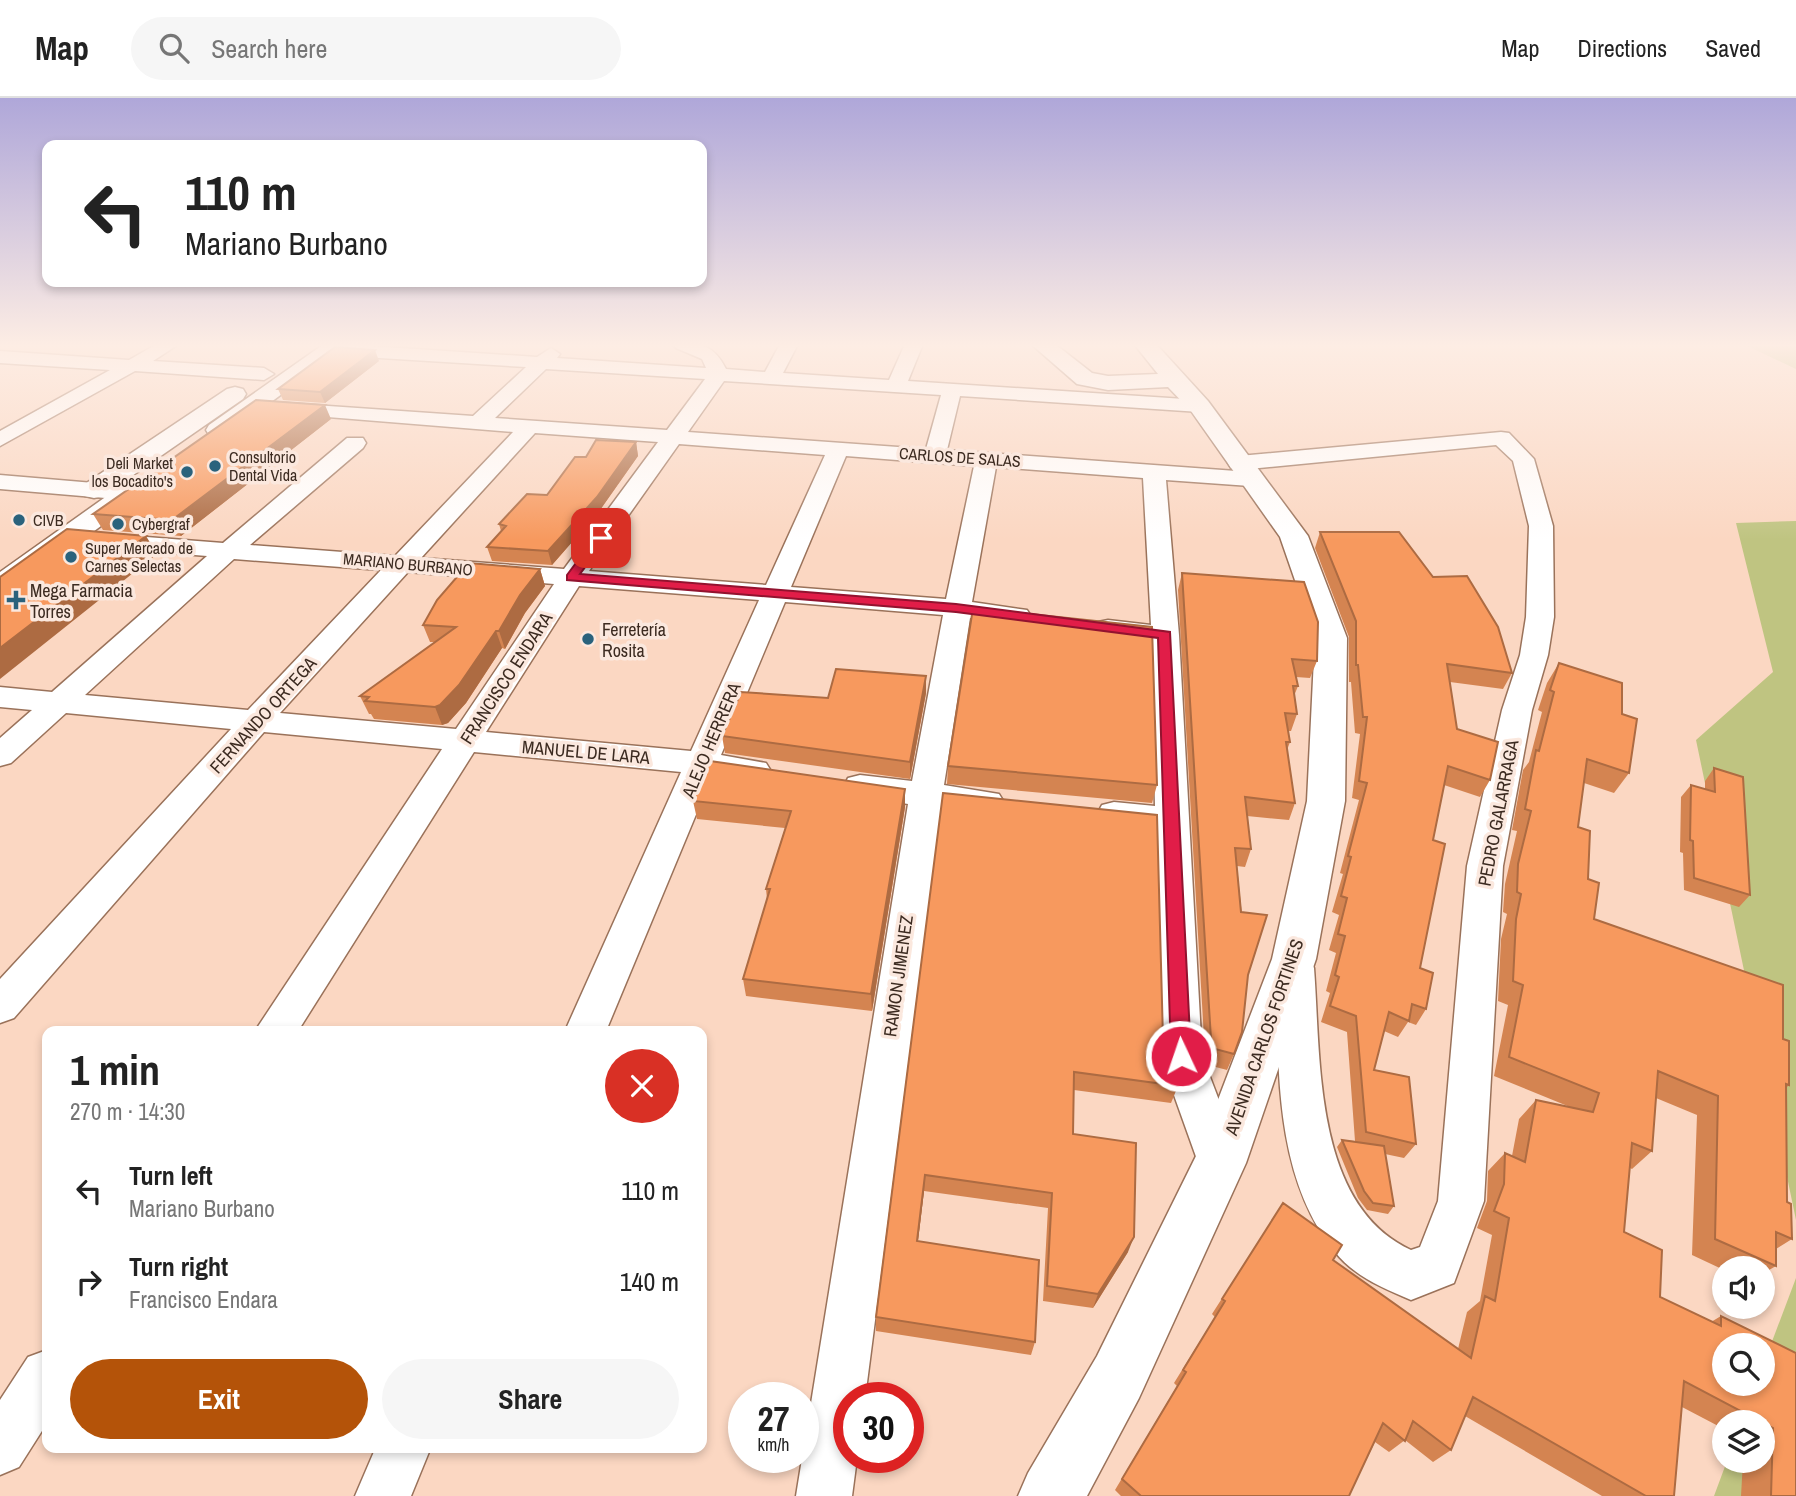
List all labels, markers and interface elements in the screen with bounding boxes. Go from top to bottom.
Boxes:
search box [131,17,621,80]
text: Map [35,26,89,70]
icon: search [155,29,193,67]
text: Search here [211,31,327,66]
text: Map [1501,32,1539,64]
text: Directions [1577,32,1667,64]
text: Saved [1705,32,1761,64]
text: 110 m [185,159,297,225]
icon: left [70,168,161,259]
text: Mariano Burbano [185,222,388,265]
street label: CARLOS DE SALAS [898,442,1022,472]
place label: Consultorio Dental Vida [229,446,298,486]
place label: Deli Market los Bocadito's [92,452,173,492]
marker: Consultorio Dental Vida [207,458,223,474]
marker: Deli Market los Bocadito's [179,464,195,480]
pin [571,508,631,568]
place label: CIVB [33,509,64,531]
marker: CIVB [11,512,27,528]
place label: Cybergraf [132,513,190,535]
marker: Cybergraf [110,516,126,532]
icon: arrive [582,519,620,557]
place label: Super Mercado de Carnes Selectas [85,537,193,577]
street label: MARIANO BURBANO [342,547,474,581]
marker: Super Mercado de Carnes Selectas [63,549,79,565]
place label: Mega Farmacia Torres [30,578,133,624]
marker: Mega Farmacia Torres [8,592,24,608]
street label: FRANCISCO ENDARA [454,607,558,749]
place label: Ferretería Rosita [602,617,666,663]
marker: Ferretería Rosita [580,631,596,647]
street label: FERNANDO ORTEGA [204,651,322,779]
street label: ALEJO HERRERA [675,678,747,802]
street label: MANUEL DE LARA [521,734,651,770]
street label: PEDRO GALARRAGA [1472,738,1524,888]
street label: RAMON JIMENEZ [877,914,919,1038]
street label: AVENIDA CARLOS FORTINES [1218,935,1309,1139]
position arrow [1144,1019,1218,1093]
text: 1 min [70,1042,160,1098]
button: close [605,1049,679,1123]
text: 270 m · 14:30 [70,1096,185,1127]
text: Turn left [129,1158,213,1193]
icon: left [70,1172,108,1210]
text: 110 m [621,1173,679,1208]
text: Mariano Burbano [129,1193,275,1224]
text: Turn right [129,1249,228,1284]
map controls [1712,1256,1775,1473]
button: sound [1712,1256,1775,1319]
icon: right [70,1263,108,1301]
text: 140 m [620,1264,679,1299]
text: Francisco Endara [129,1284,278,1315]
button: search [1712,1333,1775,1396]
button: Exit [70,1359,368,1439]
button: Share [382,1359,679,1439]
speed limit sign: 30 [833,1382,924,1473]
text: 27 [758,1395,789,1442]
button: layers [1712,1410,1775,1473]
text: km/h [758,1432,790,1457]

